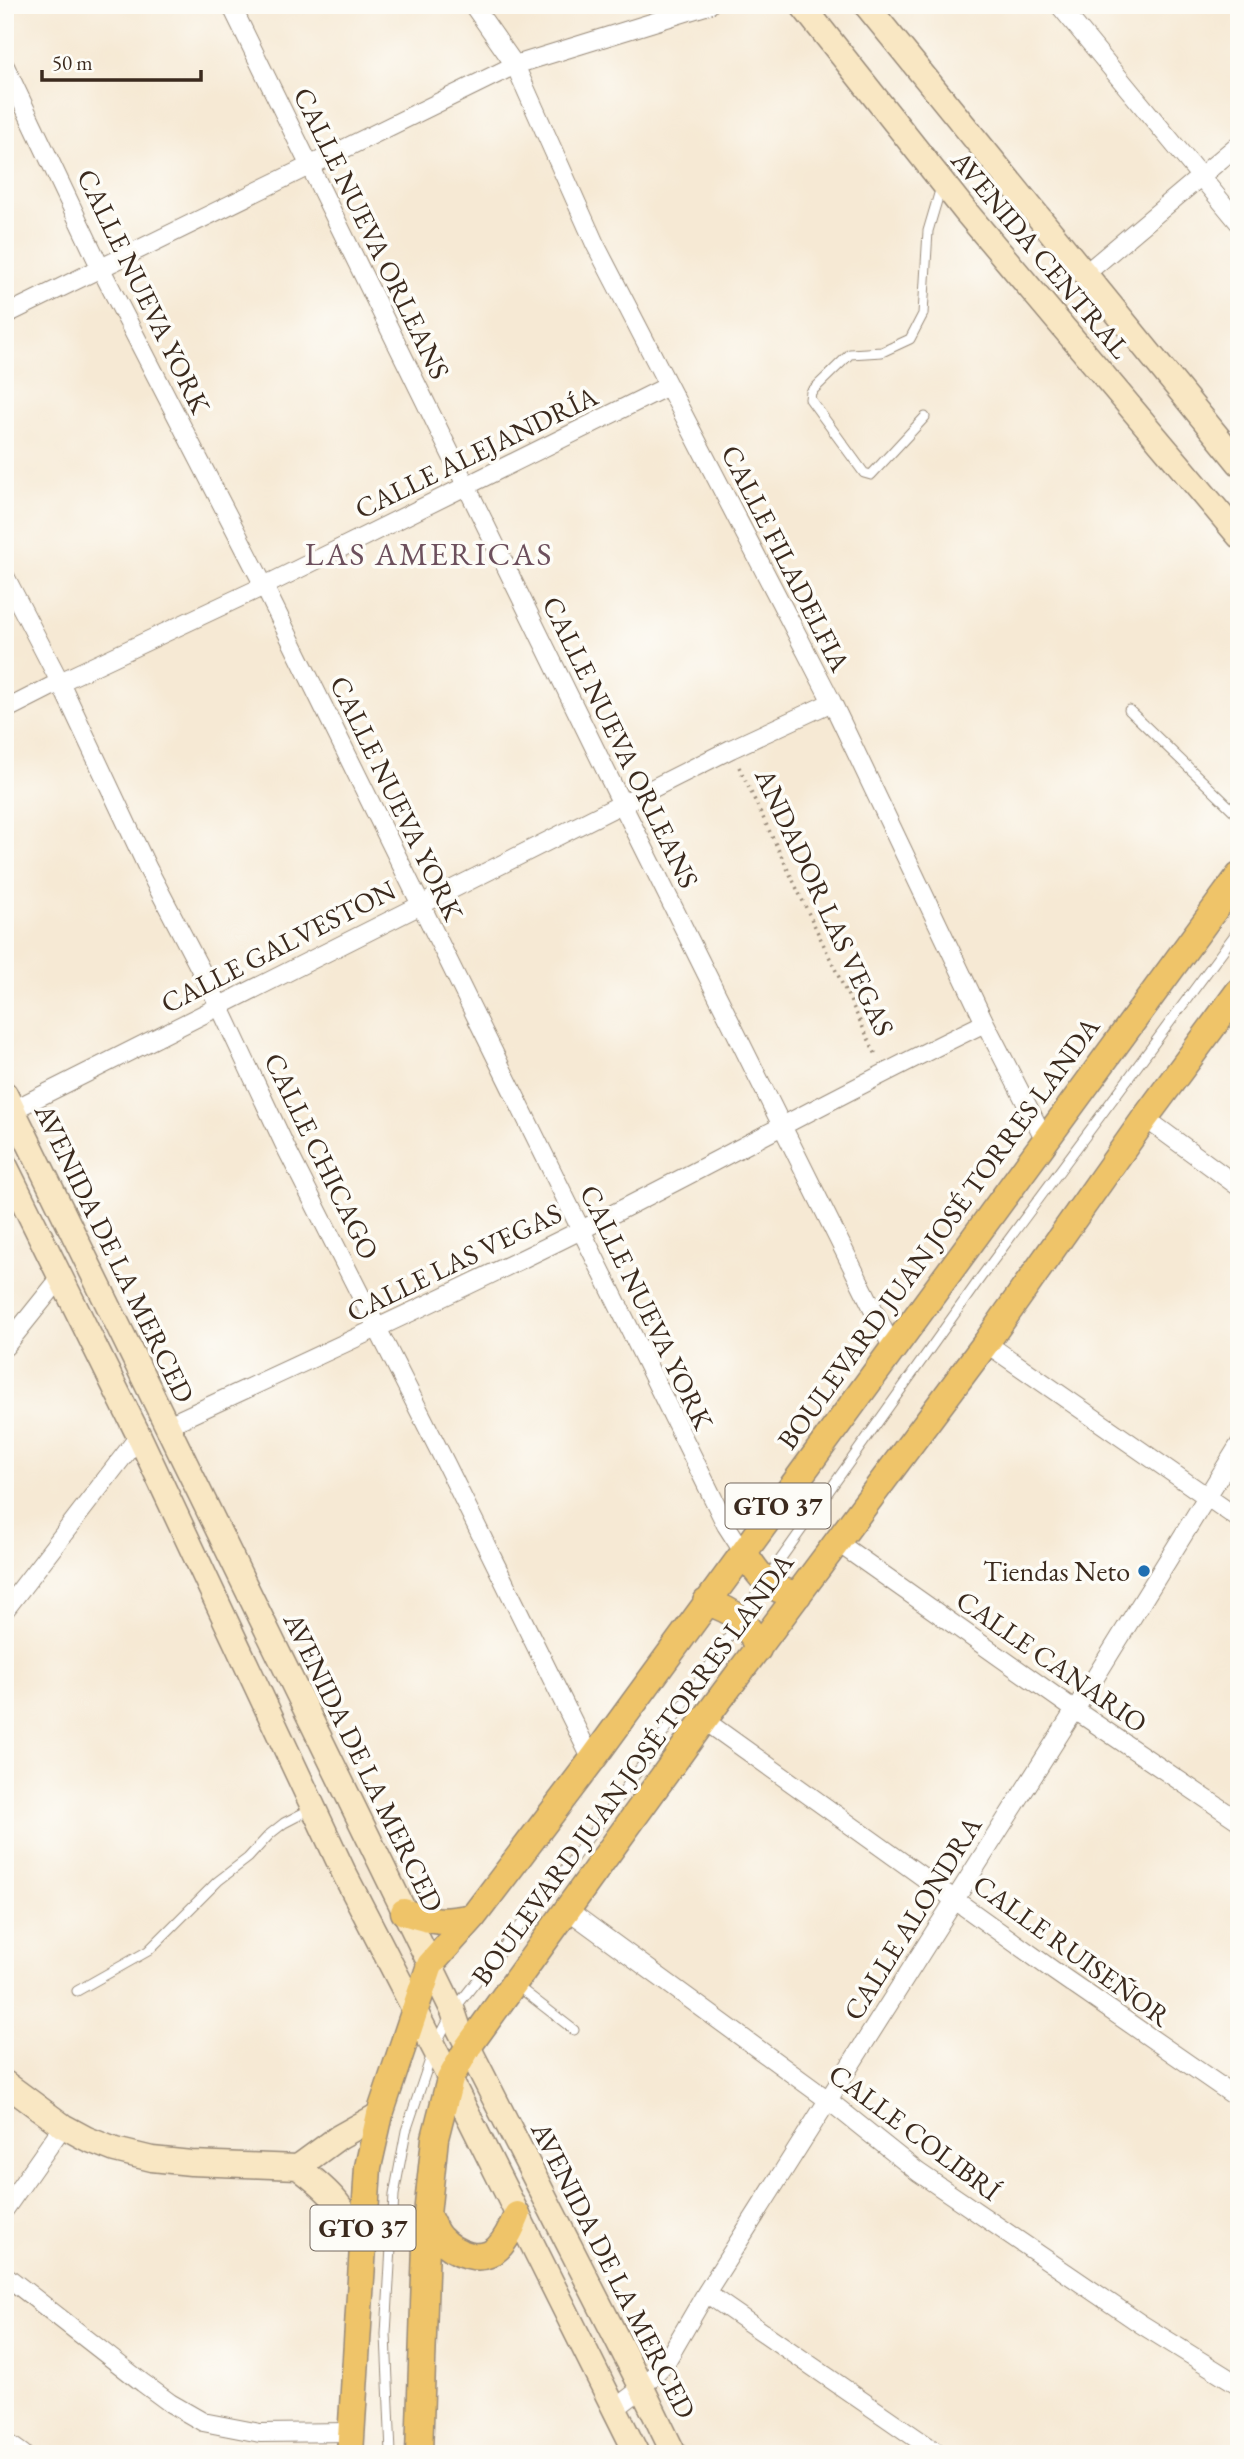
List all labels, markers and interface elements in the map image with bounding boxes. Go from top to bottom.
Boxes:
scale bar [42,38,201,82]
text: 50 m [52,49,93,76]
street label: CALLE NUEVA ORLEANS [286,81,458,385]
street label: AVENIDA CENTRAL [943,142,1139,366]
street label: CALLE NUEVA YORK [69,163,219,420]
street label: CALLE ALEJANDRÍA [349,377,604,526]
street label: CALLE FILADELFIA [713,439,859,678]
district label: LAS AMERICAS [305,533,553,575]
street label: CALLE NUEVA ORLEANS [535,590,707,894]
street label: CALLE NUEVA YORK [322,670,472,927]
street label: ANDADOR LAS VEGAS [747,762,903,1041]
street label: CALLE GALVESTON [154,871,402,1021]
street label: BOULEVARD JUAN JOSÉ TORRES LANDA [769,1009,1107,1456]
street label: CALLE CHICAGO [256,1047,388,1265]
street label: AVENIDA DE LA MERCED [26,1097,203,1409]
street label: CALLE NUEVA YORK [572,1179,722,1436]
street label: CALLE LAS VEGAS [340,1194,568,1330]
road number: GTO 37 [726,1484,830,1528]
street label: BOULEVARD JUAN JOSÉ TORRES LANDA [463,1545,801,1992]
place label: Tiendas Neto [983,1553,1130,1589]
marker: Tiendas Neto [1136,1563,1152,1579]
street label: CALLE CANARIO [950,1582,1154,1740]
street label: AVENIDA DE LA MERCED [275,1606,452,1918]
street label: CALLE ALONDRA [835,1809,990,2027]
street label: CALLE RUISEÑOR [966,1866,1179,2034]
street label: CALLE COLIBRÍ [822,2056,1009,2209]
street label: AVENIDA DE LA MERCED [523,2115,705,2425]
road number: GTO 37 [310,2206,416,2250]

